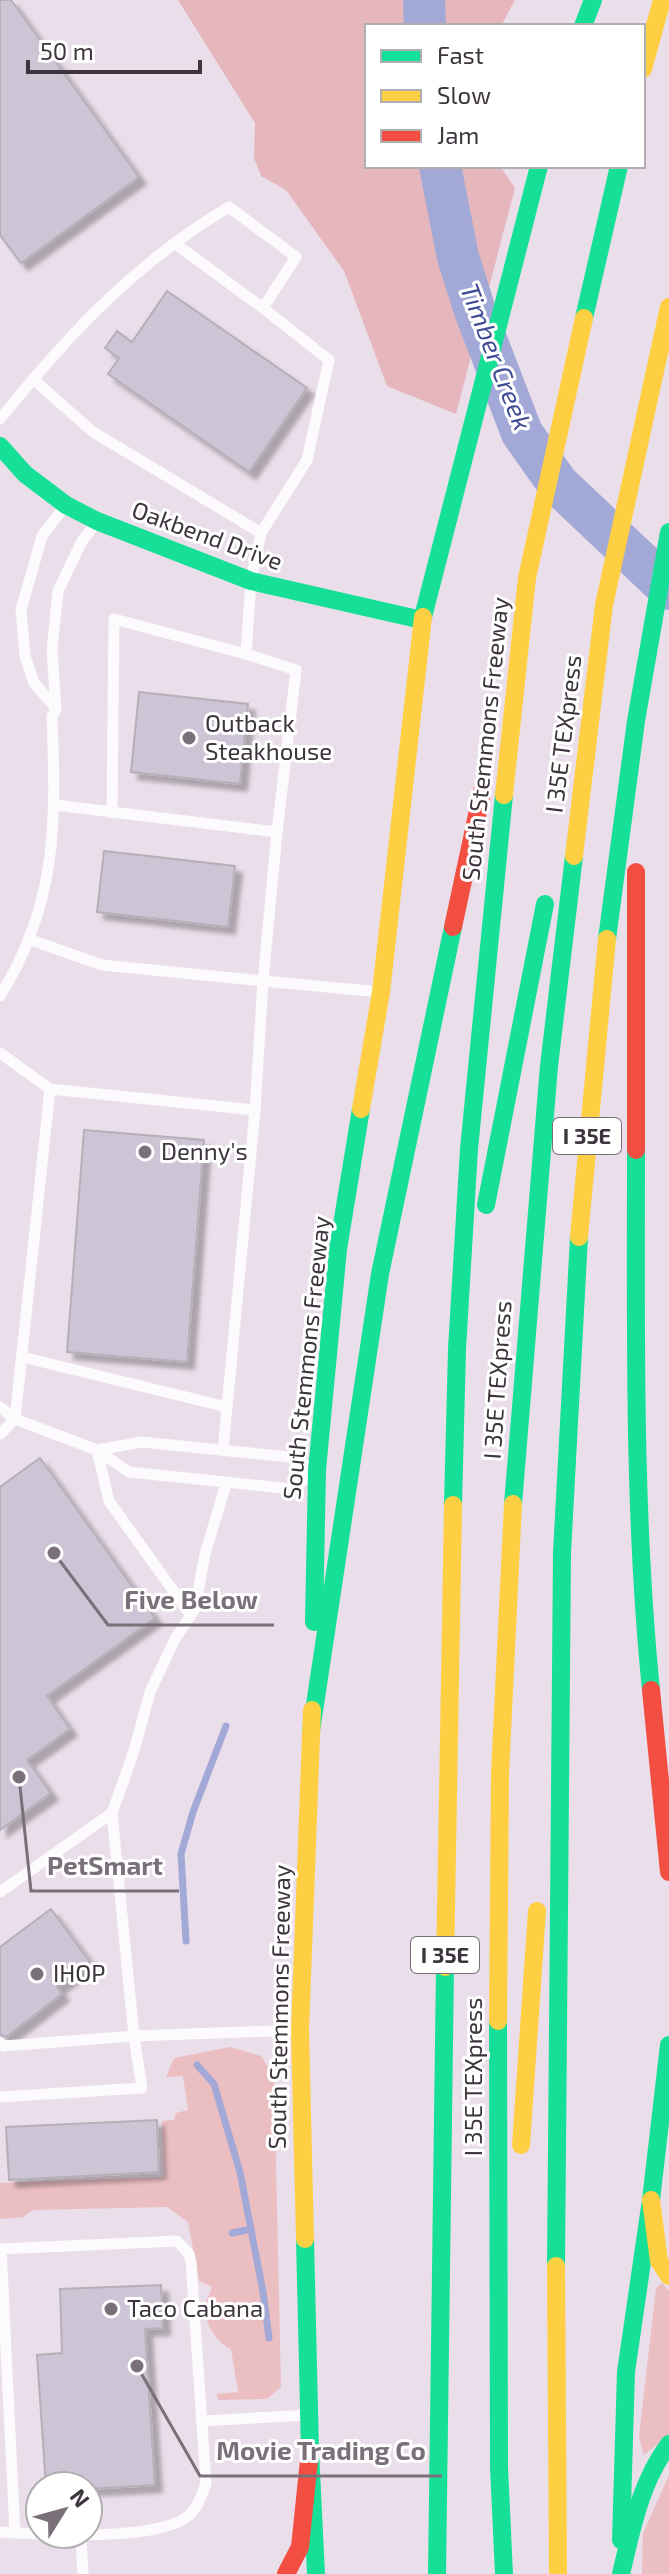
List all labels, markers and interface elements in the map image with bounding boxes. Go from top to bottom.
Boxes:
scale bar [28,24,200,74]
legend [365,24,645,168]
text: 50 m [40,36,94,65]
text: Fast [437,40,484,69]
text: Slow [437,80,491,109]
text: Jam [437,120,479,149]
water label: Timber Creek [455,279,540,434]
street label: Oakbend Drive [128,494,287,575]
street label: South Stemmons Freeway [455,595,514,882]
street label: I 35E TEXpress [538,653,587,814]
place label: Outback Steakhouse [205,708,332,765]
marker: Outback Steakhouse [180,729,198,747]
road number: I 35E [553,1118,621,1154]
place label: Denny's [161,1136,248,1165]
marker: Denny's [136,1143,154,1161]
street label: South Stemmons Freeway [276,1214,335,1501]
street label: I 35E TEXpress [477,1300,517,1460]
callout: Five Below [108,1575,274,1625]
text: Five Below [124,1583,258,1614]
callout: PetSmart [31,1841,179,1891]
text: PetSmart [47,1849,163,1880]
street label: South Stemmons Freeway [262,1864,295,2150]
road number: I 35E [411,1937,479,1973]
place label: IHOP [53,1958,106,1987]
marker: IHOP [28,1965,46,1983]
street label: I 35E TEXpress [458,1998,487,2156]
place label: Taco Cabana [127,2293,263,2322]
marker: Taco Cabana [102,2300,120,2318]
callout: Movie Trading Co [200,2426,442,2476]
text: Movie Trading Co [216,2434,426,2465]
north arrow [24,2470,104,2550]
text: N [66,2483,96,2512]

